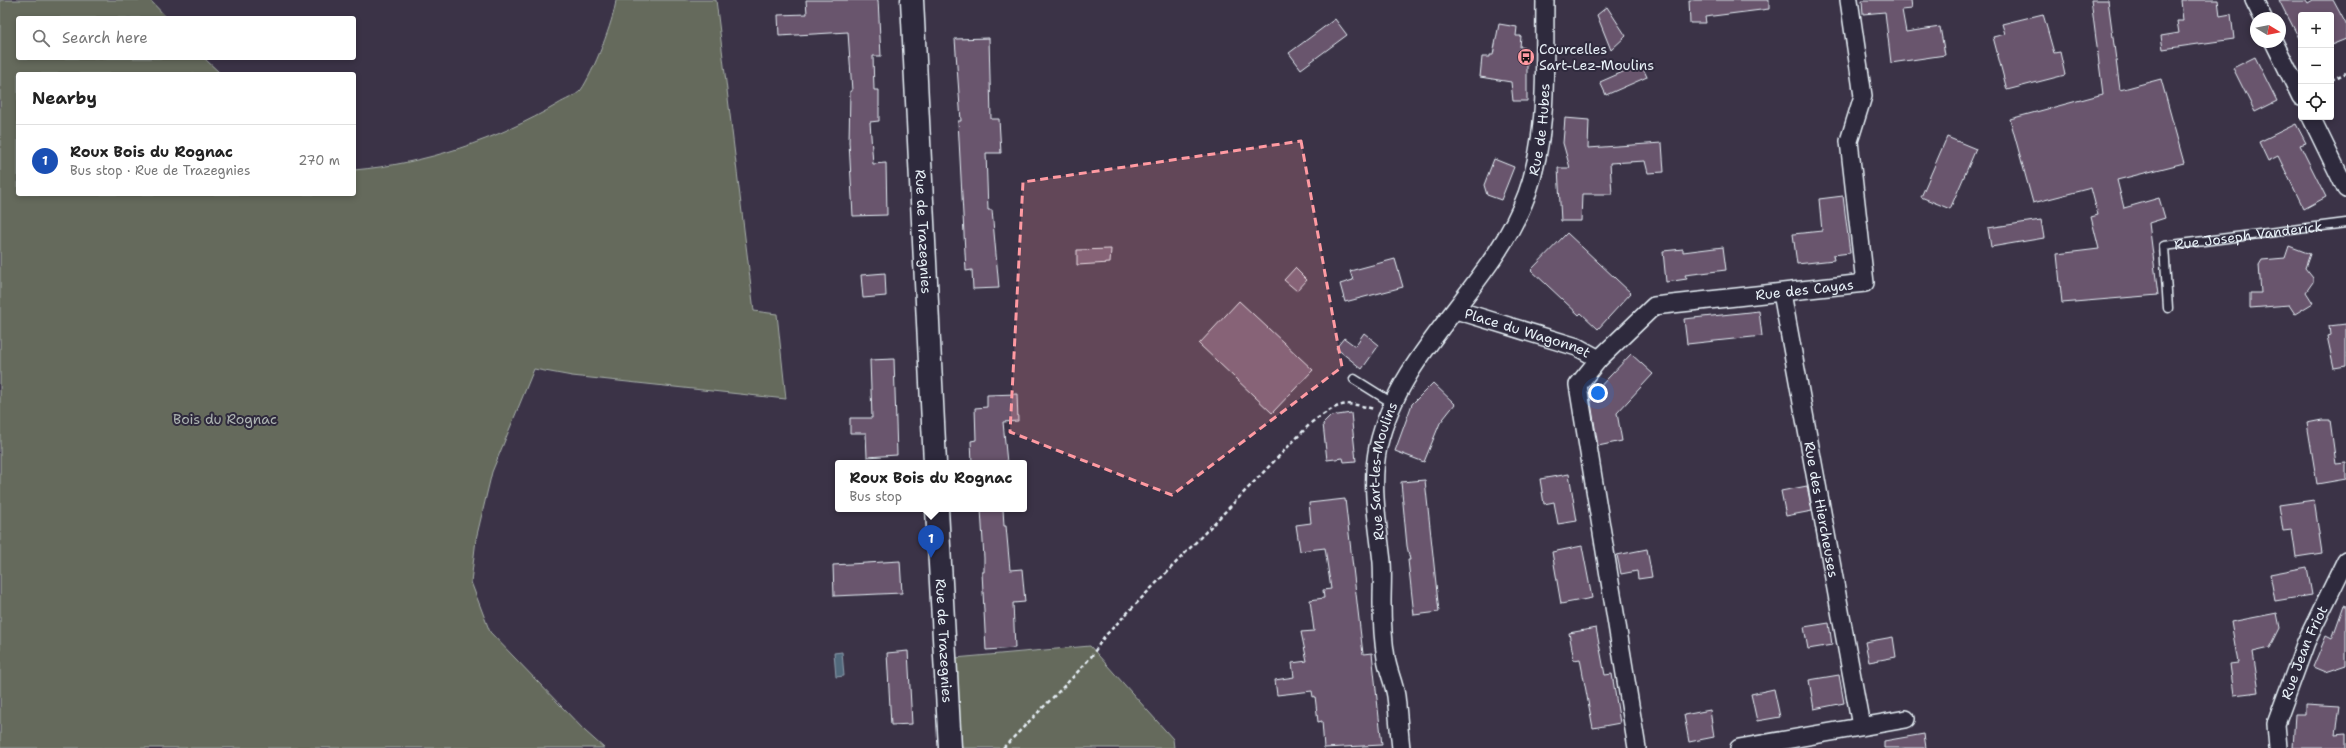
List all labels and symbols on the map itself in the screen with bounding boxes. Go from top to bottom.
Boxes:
north arrow [2250,12,2286,48]
place label: Courcelles Sart-Lez-Moulins [1539,40,1654,74]
bus stop icon: Courcelles Sart-Lez-Moulins [1516,47,1536,67]
street label: Rue de Hubes [1524,83,1553,177]
street label: Rue de Trazegnies [911,169,936,294]
street label: Rue Joseph Vanderick [2173,217,2323,254]
street label: Rue des Cayas [1754,275,1855,304]
street label: Place du Wagonnet [1462,304,1594,362]
your location [1588,383,1608,403]
street label: Rue Sart-les-Moulins [1366,399,1402,541]
park label: Bois du Rognac [173,410,277,428]
street label: Rue des Hiercheuses [1800,440,1843,579]
pin: 1 [918,525,944,558]
street label: Rue de Trazegnies [932,578,957,703]
street label: Rue Jean Friot [2277,603,2331,702]

